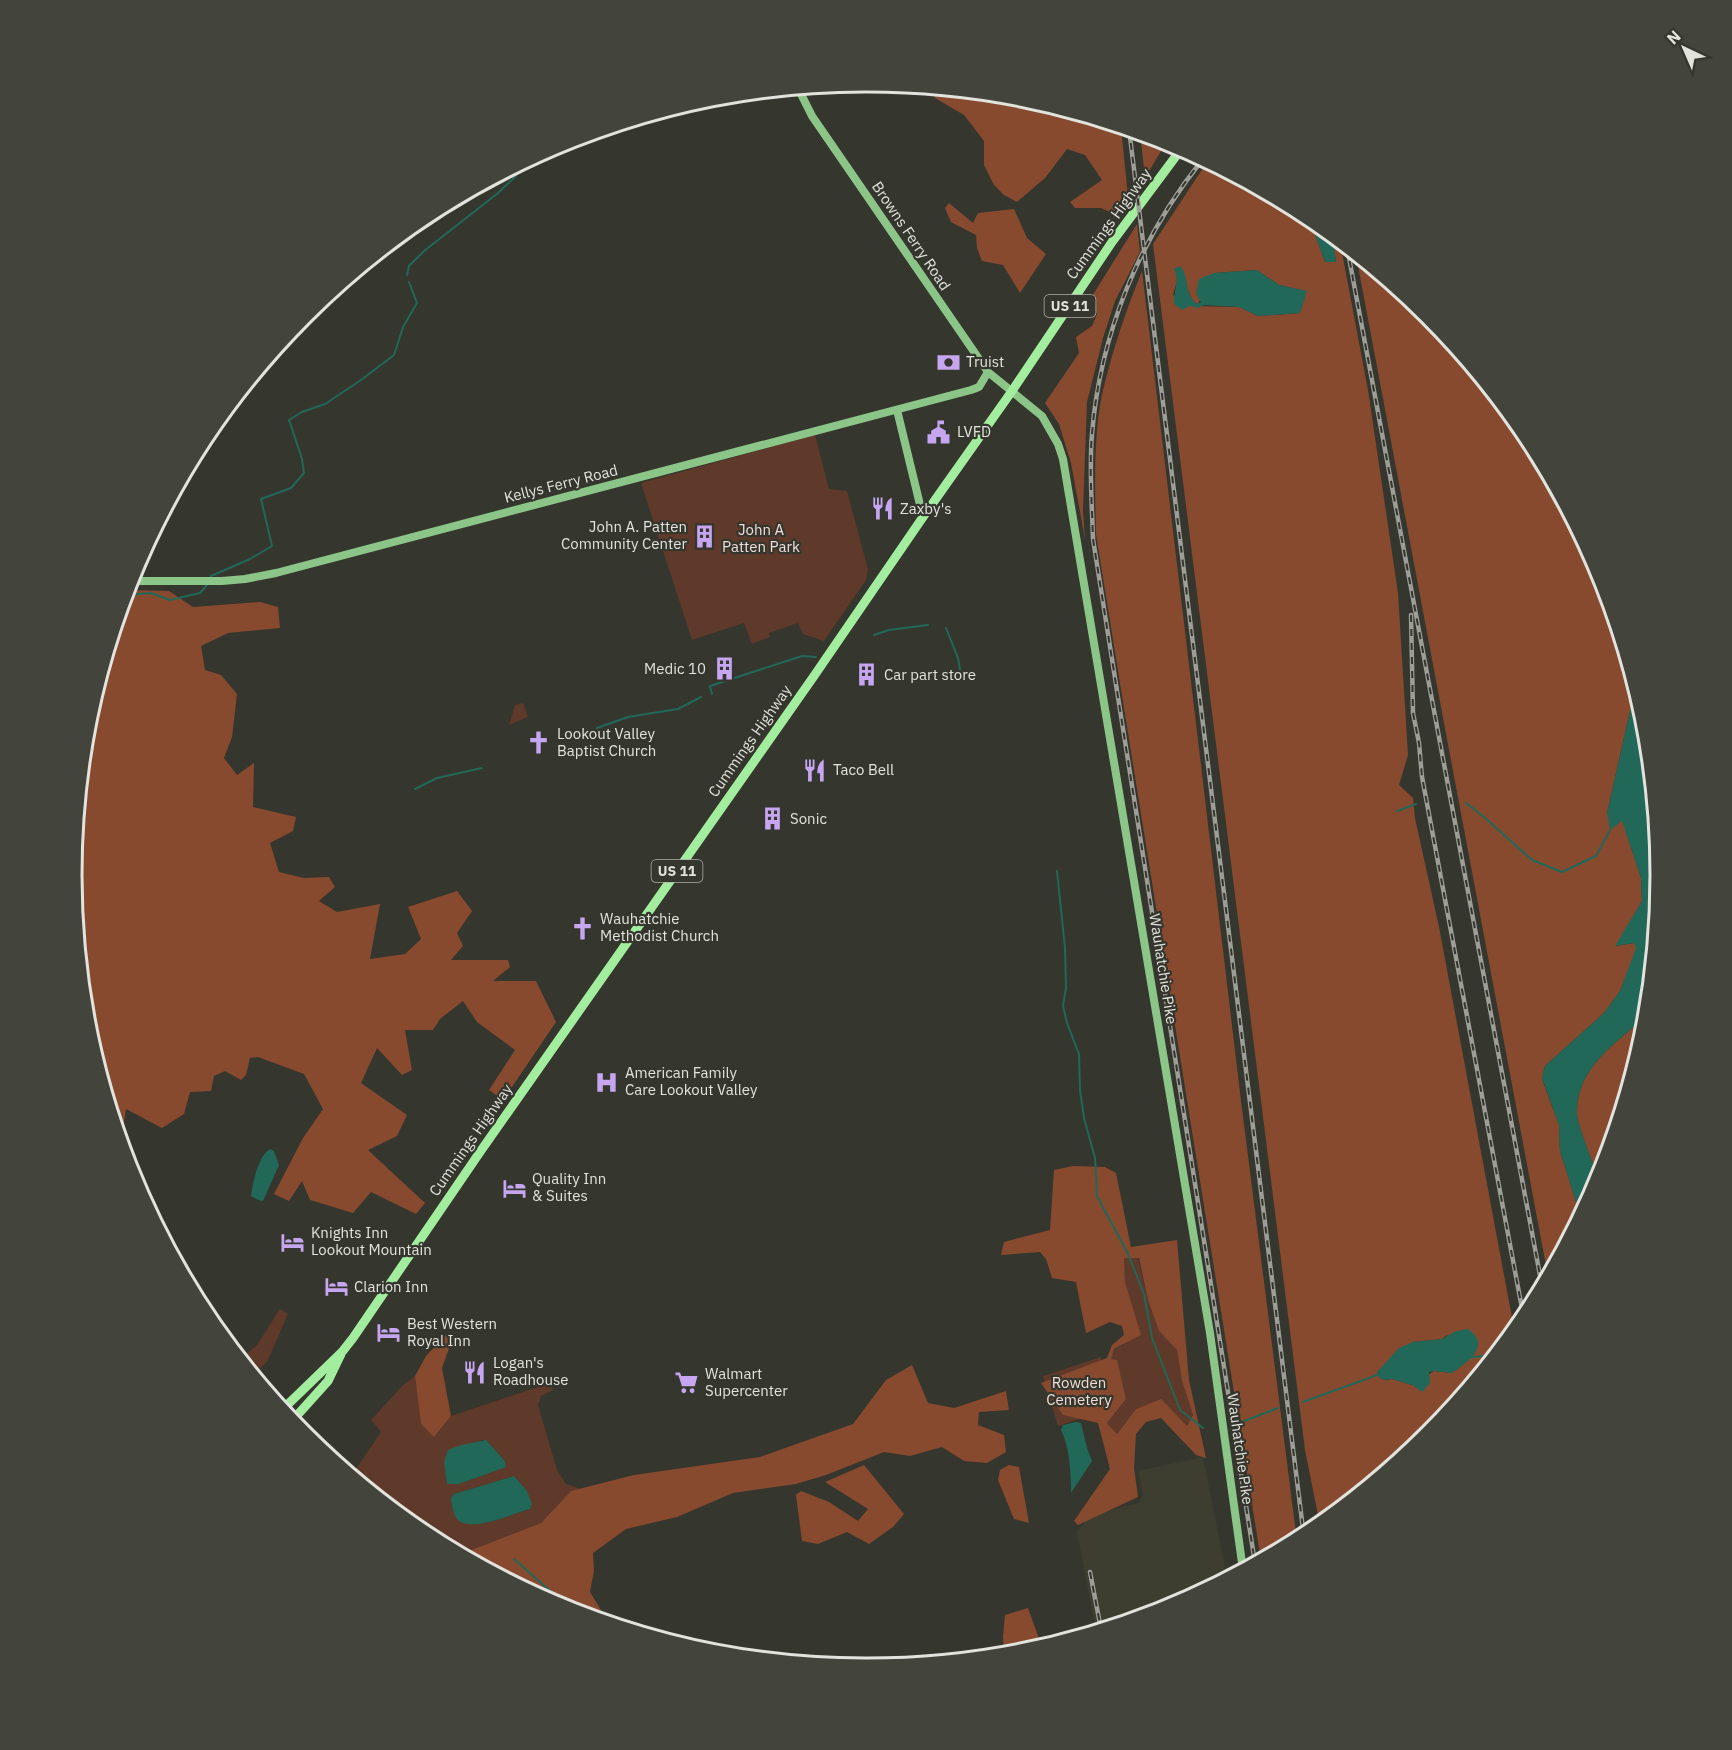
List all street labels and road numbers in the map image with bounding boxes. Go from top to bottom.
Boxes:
street label: Cummings Highway [1062,164,1156,283]
street label: Browns Ferry Road [868,178,955,294]
road number: US 11 [1044,295,1096,317]
street label: Kellys Ferry Road [502,460,620,507]
street label: Cummings Highway [704,681,796,800]
road number: US 11 [652,860,702,882]
street label: Wauhatchie Pike [1145,912,1182,1026]
street label: Cummings Highway [425,1080,517,1199]
street label: Wauhatchie Pike [1223,1392,1258,1506]

